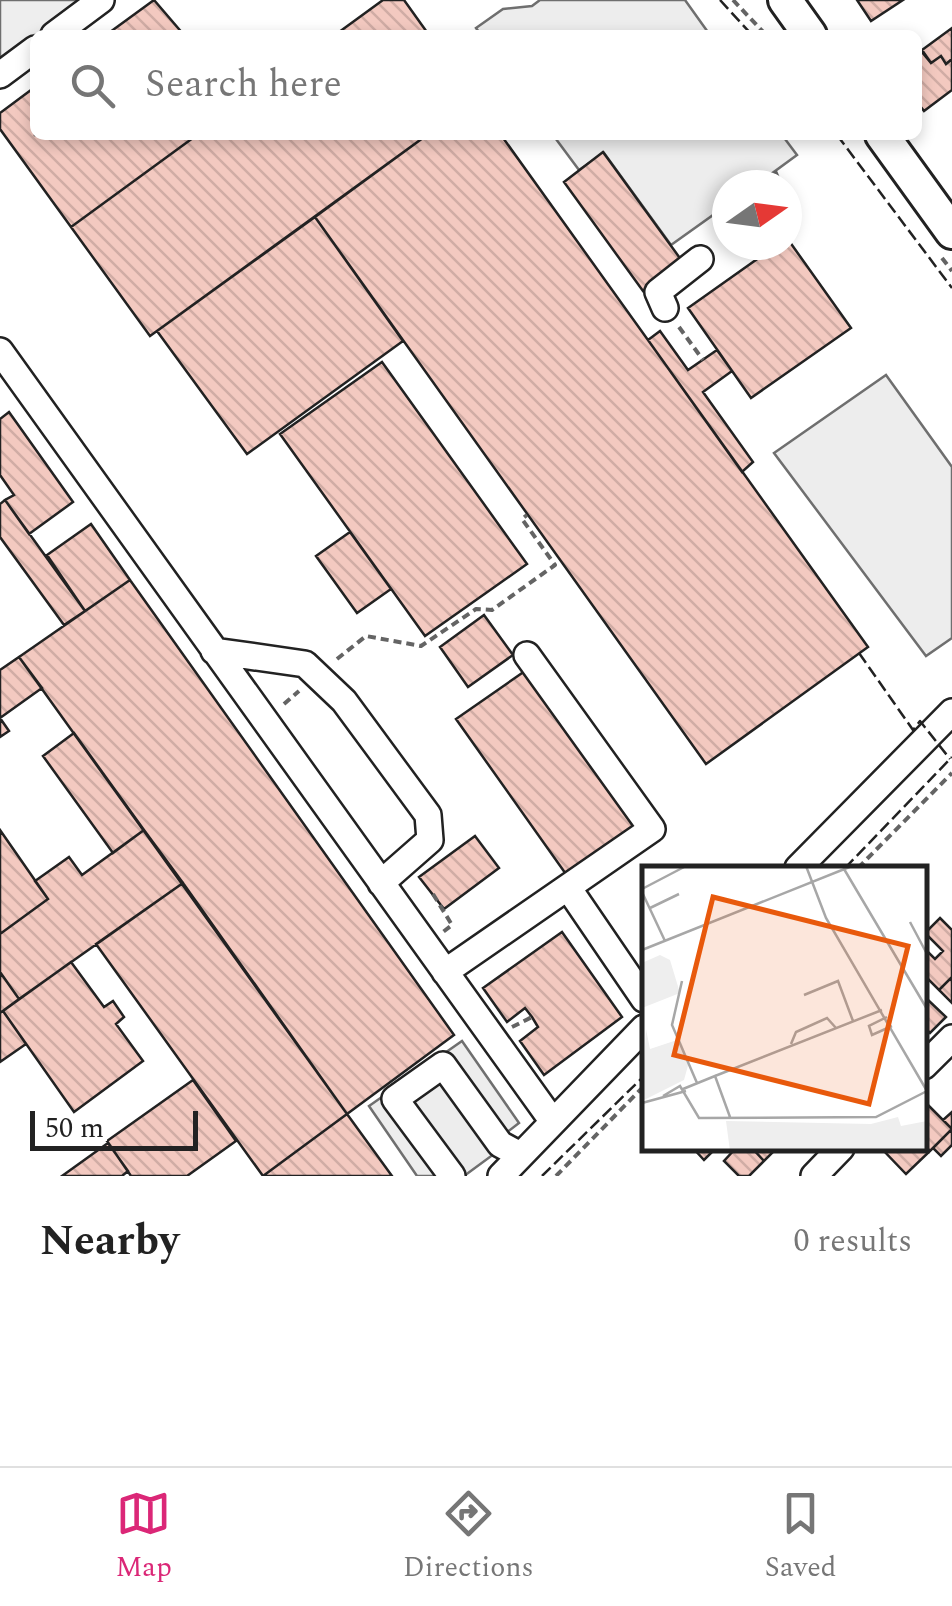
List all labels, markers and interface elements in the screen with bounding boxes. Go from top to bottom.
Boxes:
search box [30,30,922,140]
text: Search here [145,56,342,114]
icon: search [65,58,120,113]
north arrow [712,170,802,260]
inset map [642,866,927,1151]
scale bar [30,1106,198,1150]
text: 50 m [45,1107,104,1150]
text: Nearby [40,1210,179,1273]
text: 0 results [793,1217,912,1266]
tab: Map [116,1486,172,1589]
tab: Directions [403,1486,534,1589]
tab: Saved [765,1486,836,1589]

